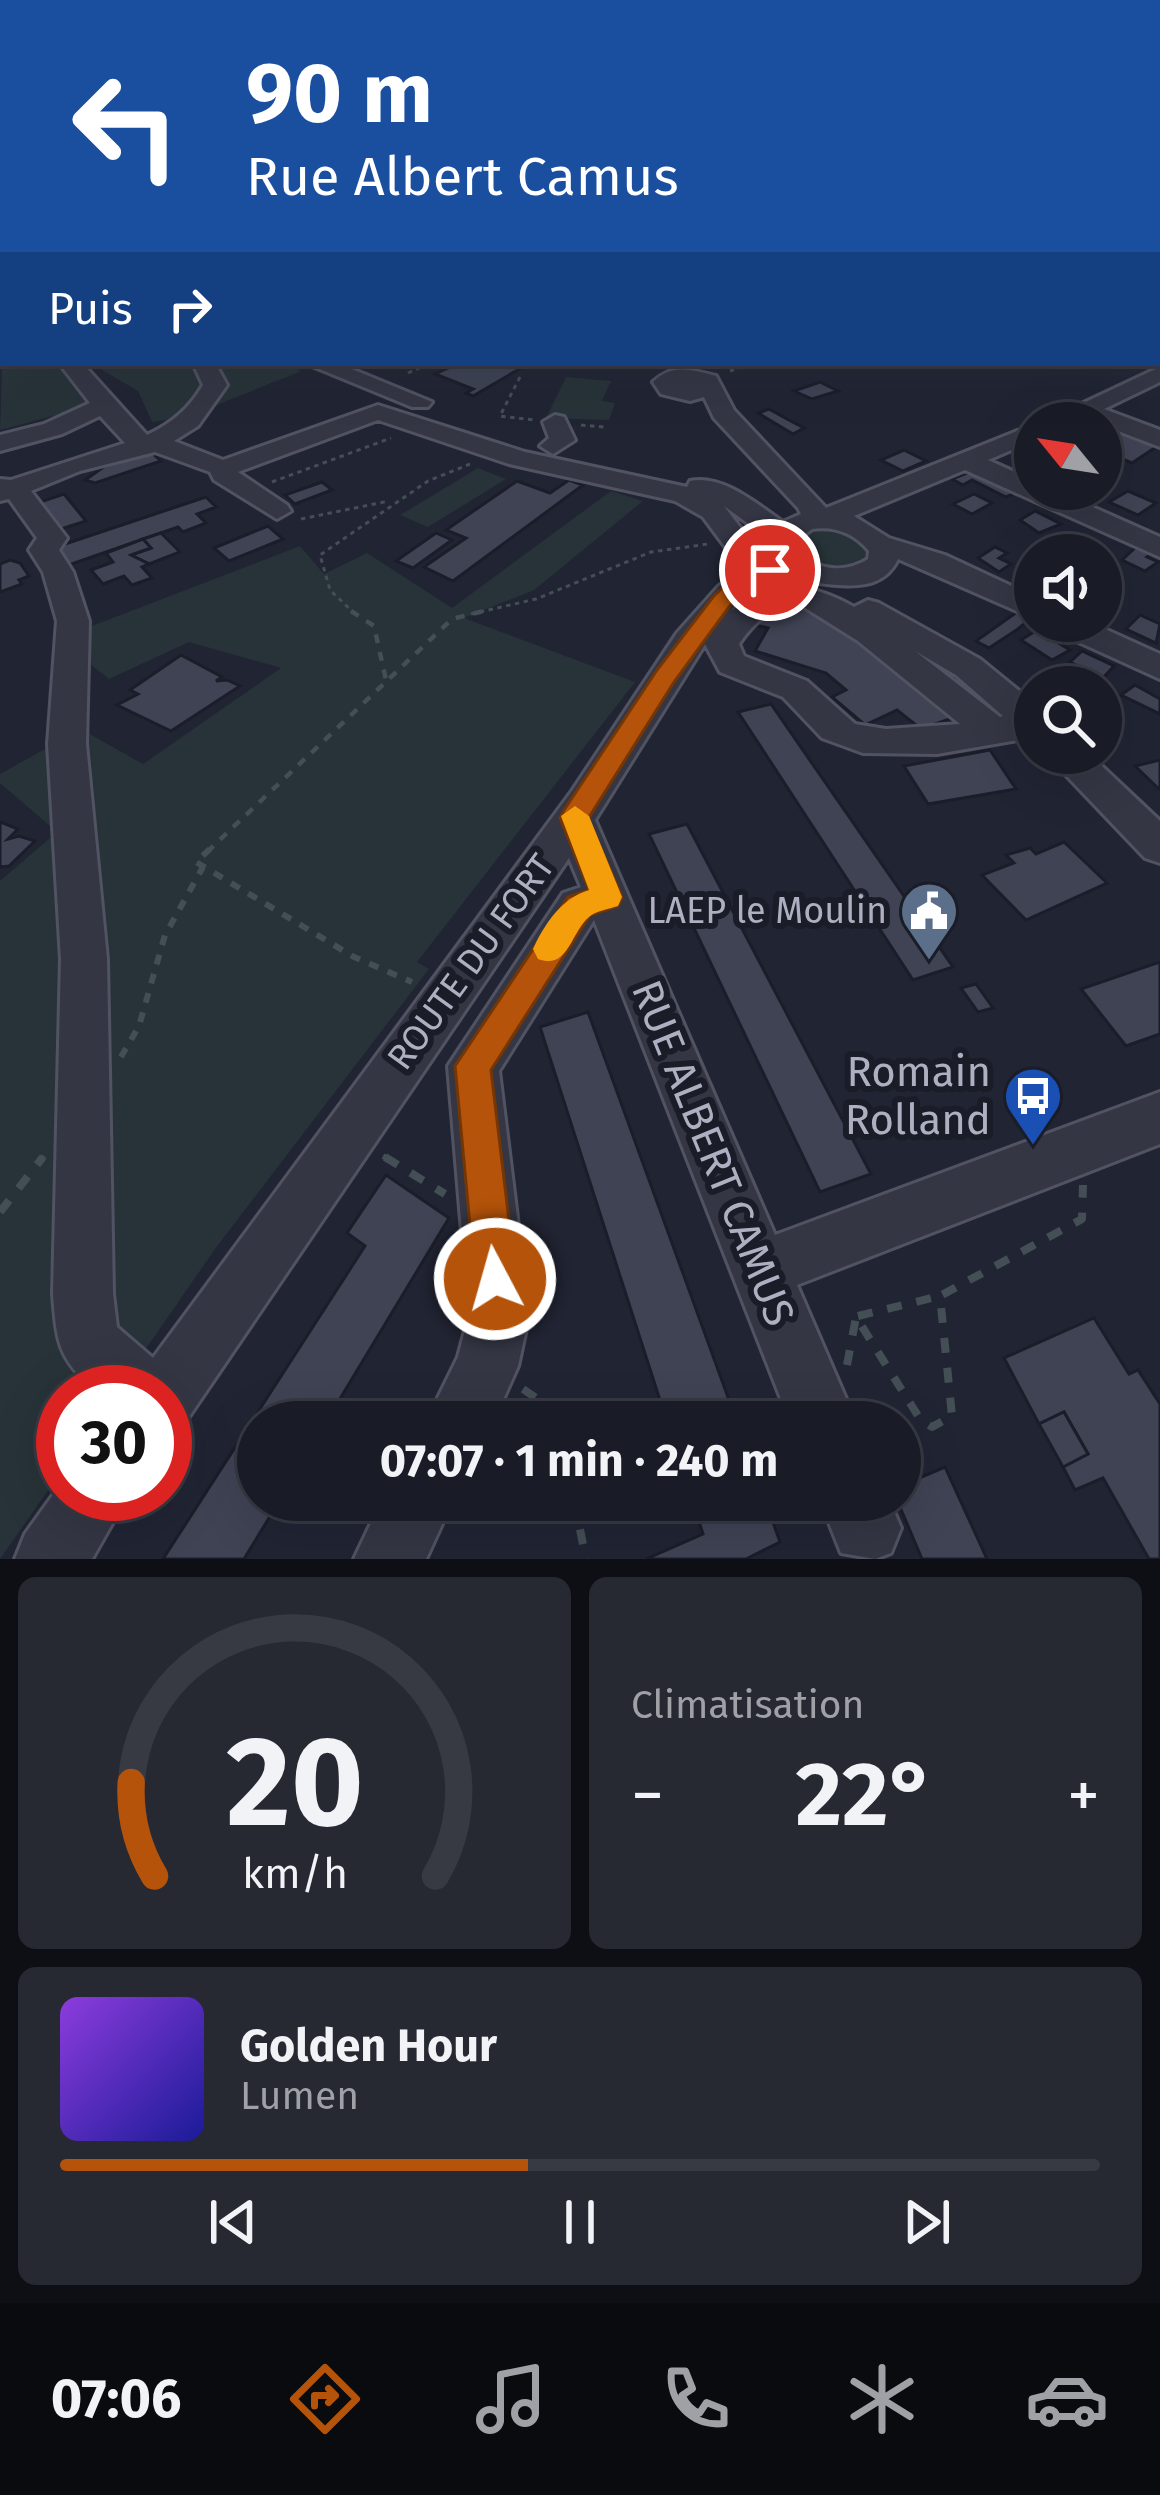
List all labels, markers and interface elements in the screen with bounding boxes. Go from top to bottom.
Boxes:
text: 90 m [246,43,433,144]
icon: left [48,48,204,204]
text: Rue Albert Camus [246,145,679,209]
icon: right [157,276,223,342]
text: Puis [48,282,133,336]
north arrow [1014,402,1122,510]
map controls [1014,402,1122,774]
pin [719,519,821,621]
button: sound [1014,534,1122,642]
icon: arrive [737,537,803,603]
button: search [1014,666,1122,774]
street label: ROUTE DU FORT [378,845,564,1078]
public building icon: LAEP le Moulin [898,880,960,962]
place label: LAEP le Moulin [647,889,887,933]
street label: RUE ALBERT CAMUS [621,973,805,1333]
place label: Romain Rolland [845,1047,991,1145]
bus stop icon: Romain Rolland [1002,1065,1064,1147]
position arrow [432,1216,558,1342]
speed limit sign: 30 [36,1365,192,1521]
text: 07:07 · 1 min · 240 m [380,1434,778,1488]
text: Climatisation [631,1682,864,1728]
text: 20 [226,1708,363,1858]
text: 22° [796,1741,936,1849]
text: − [631,1756,664,1835]
text: + [1067,1756,1100,1835]
text: km/h [241,1848,348,1899]
text: Golden Hour [240,2019,497,2073]
text: Lumen [240,2073,359,2119]
icon: previous [200,2189,266,2255]
icon: pause [547,2189,613,2255]
icon: next [894,2189,960,2255]
icon: directions [283,2357,367,2441]
icon: music [469,2357,553,2441]
icon: phone [654,2357,738,2441]
icon: climate [840,2357,924,2441]
icon: car [1025,2357,1109,2441]
text: 07:06 [51,2367,182,2431]

